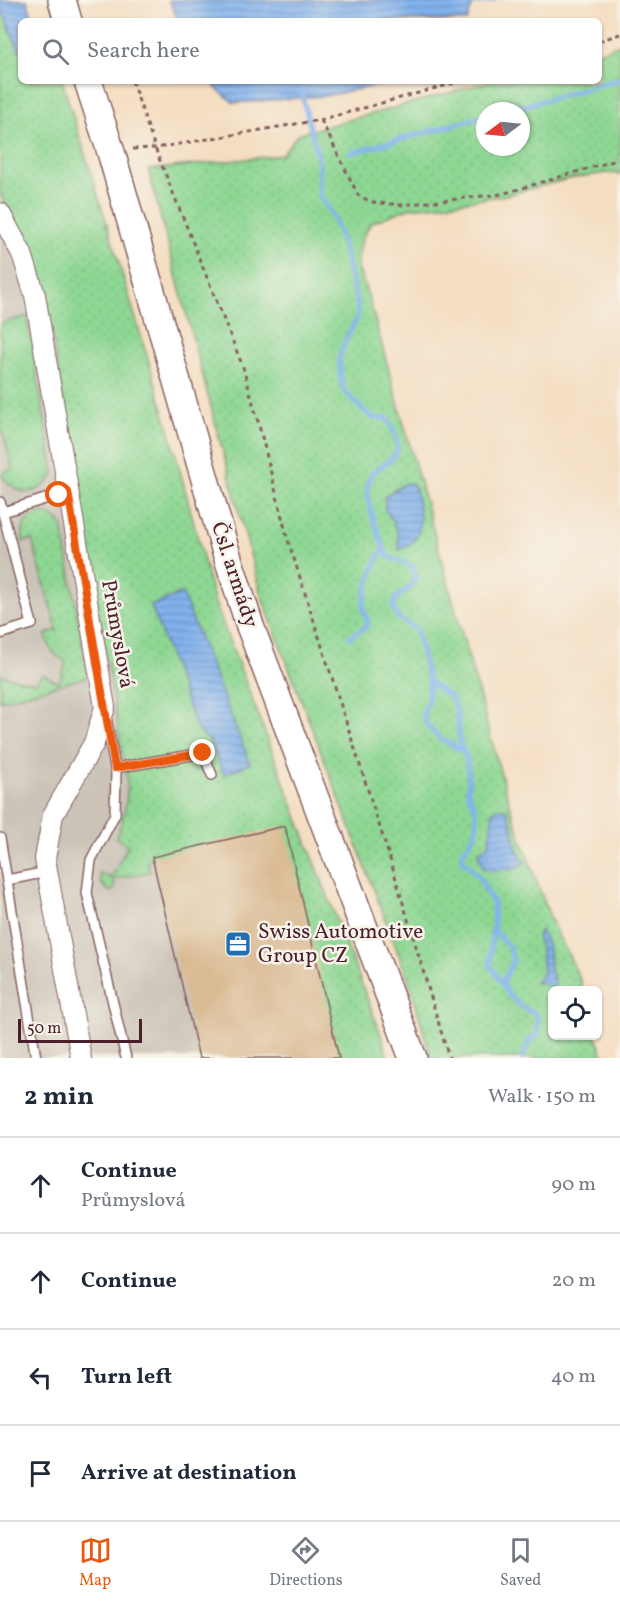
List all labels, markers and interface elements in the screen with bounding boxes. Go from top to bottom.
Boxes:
search box [18,18,602,84]
icon: search [39,35,72,68]
text: Search here [87,36,200,67]
north arrow [476,102,530,156]
route start [45,481,71,507]
street label: Čsl. armády [203,518,265,632]
street label: Průmyslová [93,577,141,691]
route end [189,739,215,765]
place label: Swiss Automotive Group CZ [258,918,423,971]
office icon: Swiss Automotive Group CZ [223,929,253,959]
map controls [548,986,602,1040]
button: locate [548,986,602,1040]
scale bar [18,1016,142,1044]
text: 50 m [27,1018,61,1040]
text: 2 min [24,1079,94,1115]
text: Walk · 150 m [488,1083,596,1111]
text: Continue [81,1156,177,1187]
icon: ahead [24,1169,57,1202]
text: 90 m [552,1171,596,1199]
text: Průmyslová [81,1187,186,1215]
icon: ahead [24,1265,57,1298]
text: Continue [81,1266,177,1297]
text: 20 m [552,1267,596,1295]
icon: left [24,1361,57,1394]
text: Turn left [81,1362,172,1393]
text: 40 m [551,1363,596,1391]
icon: arrive [24,1457,57,1490]
text: Arrive at destination [81,1458,297,1489]
tab: Map [79,1534,112,1592]
tab: Directions [269,1534,343,1592]
tab: Saved [500,1534,541,1592]

